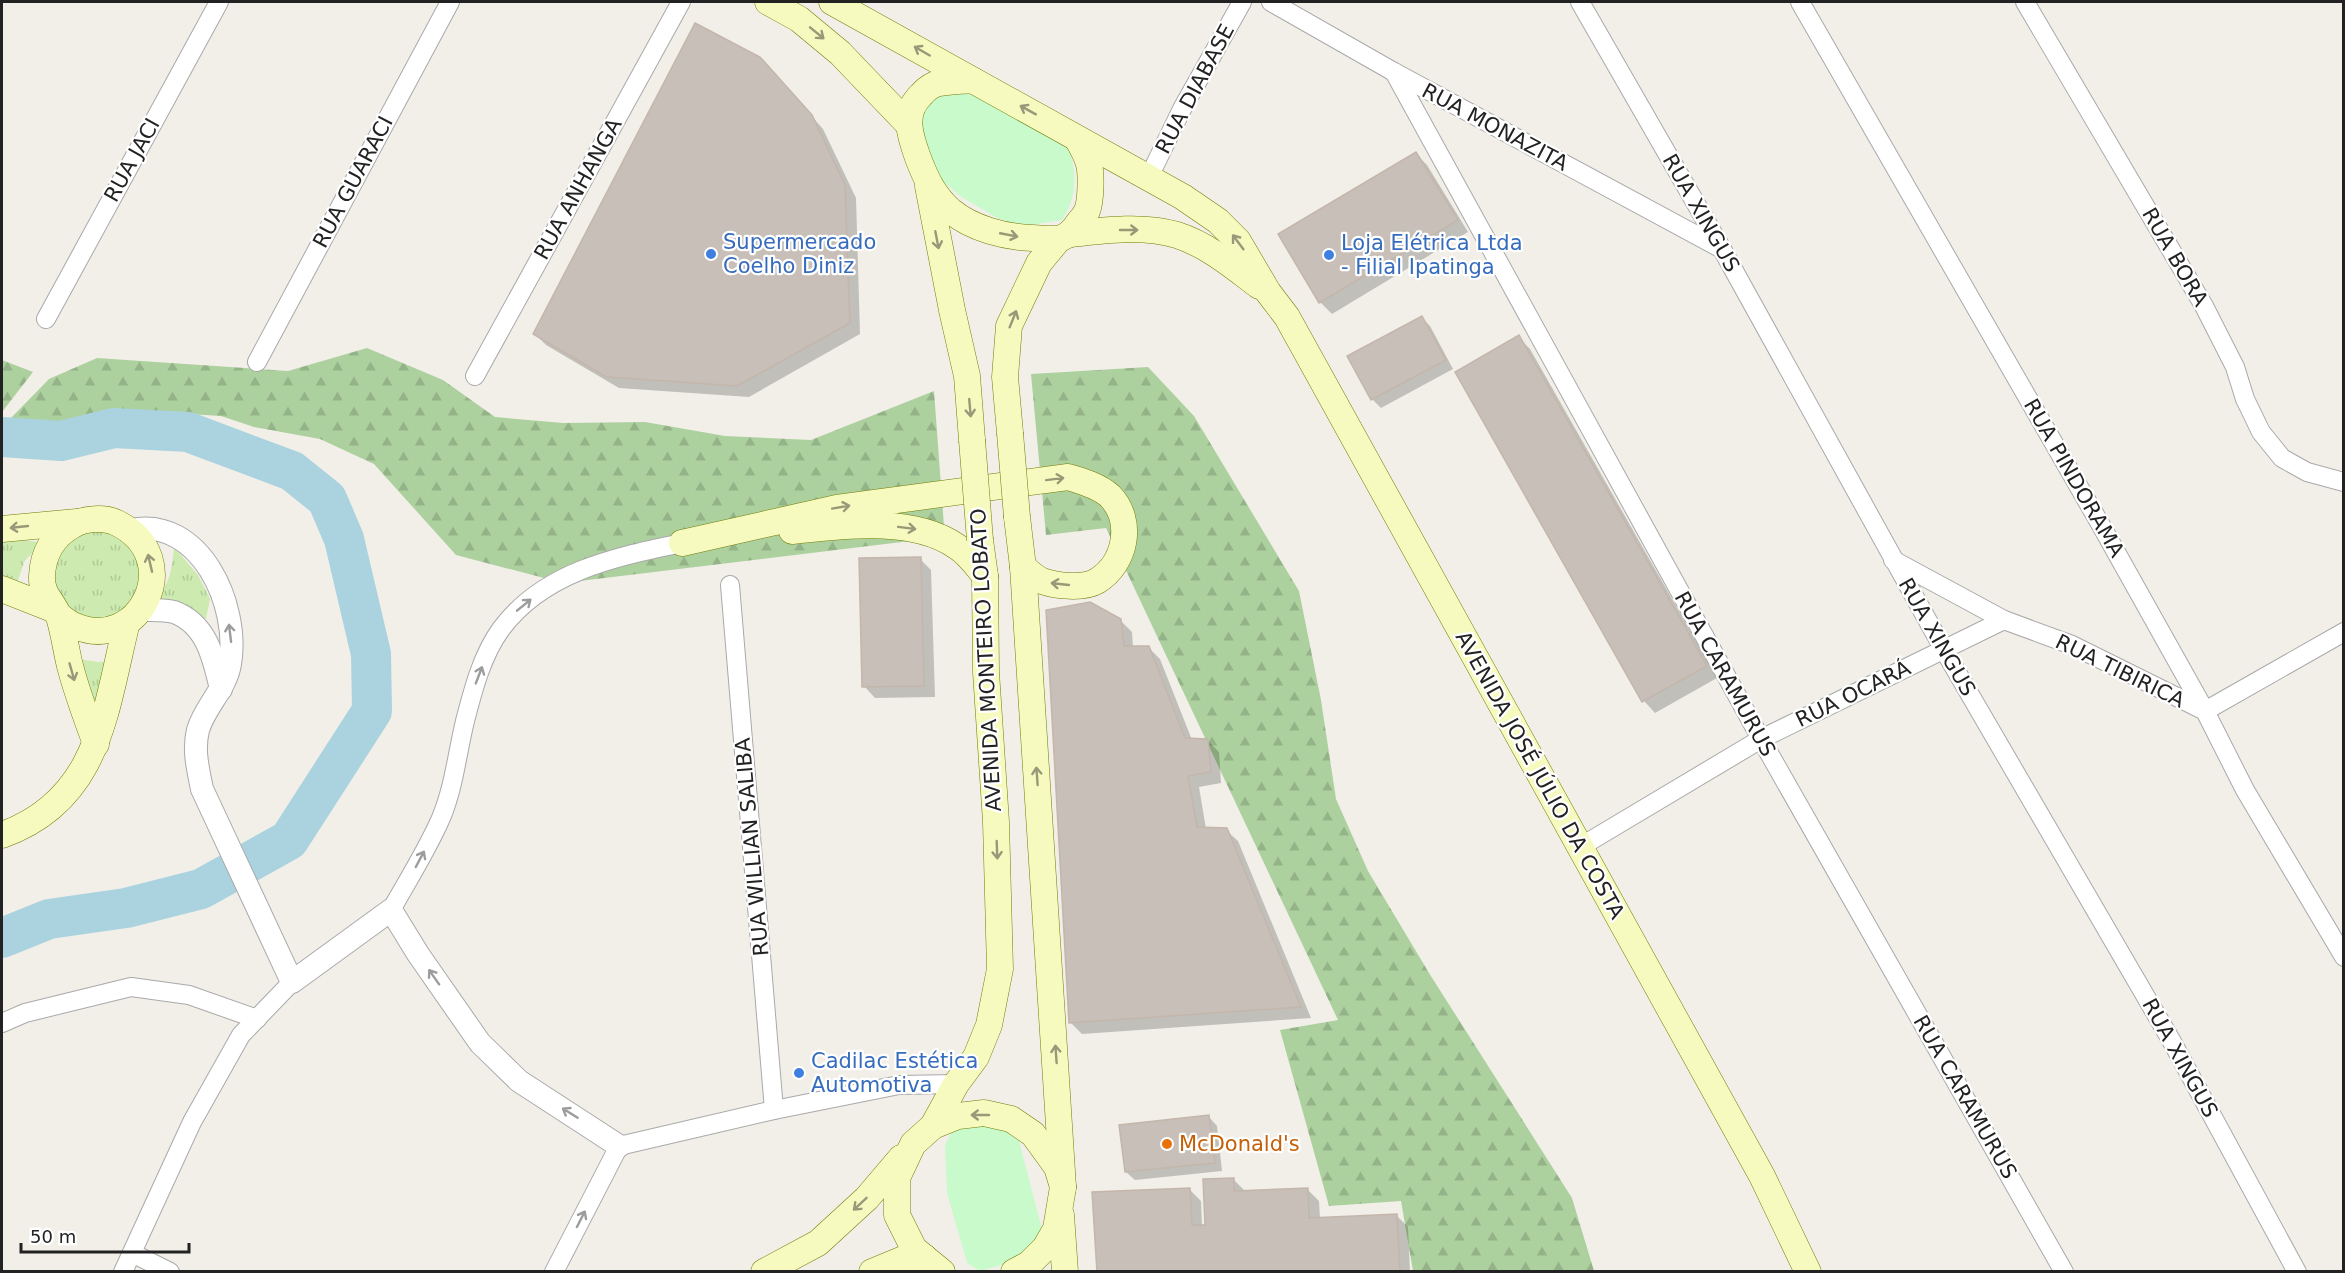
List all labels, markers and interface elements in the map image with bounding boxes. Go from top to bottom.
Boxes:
street label: RUA DIABASE [1151,20,1239,158]
one-way arrow [809,27,825,40]
one-way arrow [913,44,930,56]
street label: RUA MONAZITA [1418,78,1573,176]
one-way arrow [1020,104,1038,115]
street label: RUA GUARACI [308,112,398,252]
street label: RUA JACI [99,114,165,206]
street label: RUA ANHANGA [529,114,627,264]
street label: RUA XINGUS [1658,150,1744,276]
street label: RUA BORA [2137,204,2213,311]
one-way arrow [1119,224,1139,236]
place label: Supermercado Coelho Diniz [723,230,876,278]
one-way arrow [932,230,943,249]
one-way arrow [998,230,1018,241]
place label: Loja Elétrica Ltda - Filial Ipatinga [1341,231,1523,279]
one-way arrow [1232,235,1244,251]
marker: Supermercado Coelho Diniz [704,247,718,261]
marker: Loja Elétrica Ltda - Filial Ipatinga [1322,248,1336,262]
one-way arrow [1008,311,1019,329]
street label: RUA PINDORAMA [2019,395,2129,562]
one-way arrow [965,397,976,417]
one-way arrow [1045,473,1065,484]
one-way arrow [831,502,851,513]
street label: AVENIDA MONTEIRO LOBATO [966,508,1006,812]
one-way arrow [9,522,29,533]
one-way arrow [897,523,917,534]
one-way arrow [144,554,156,573]
street label: RUA XINGUS [1894,574,1980,700]
one-way arrow [1051,578,1071,589]
street label: RUA CARAMURUS [1670,587,1780,761]
one-way arrow [516,598,532,611]
one-way arrow [224,623,235,643]
street label: AVENIDA JOSÉ JÚLIO DA COSTA [1451,627,1630,923]
street label: RUA TIBIRICA [2052,629,2189,713]
street label: RUA OCARÁ [1791,655,1915,732]
one-way arrow [67,662,78,681]
one-way arrow [474,666,485,685]
street label: RUA WILLIAN SALIBA [730,736,774,957]
one-way arrow [1031,767,1042,787]
one-way arrow [991,839,1002,859]
one-way arrow [415,851,426,869]
one-way arrow [428,970,440,986]
street label: RUA XINGUS [2137,994,2223,1122]
street label: RUA CARAMURUS [1908,1011,2022,1183]
one-way arrow [1050,1045,1061,1065]
place label: Cadilac Estética Automotiva [811,1049,978,1097]
marker: Cadilac Estética Automotiva [792,1066,806,1080]
one-way arrow [562,1106,579,1118]
one-way arrow [970,1109,990,1121]
place label: McDonald's [1179,1132,1300,1156]
marker: McDonald's [1160,1137,1174,1151]
one-way arrow [853,1197,868,1211]
one-way arrow [575,1211,587,1229]
scale bar [21,1216,189,1254]
text: 50 m [30,1226,76,1247]

